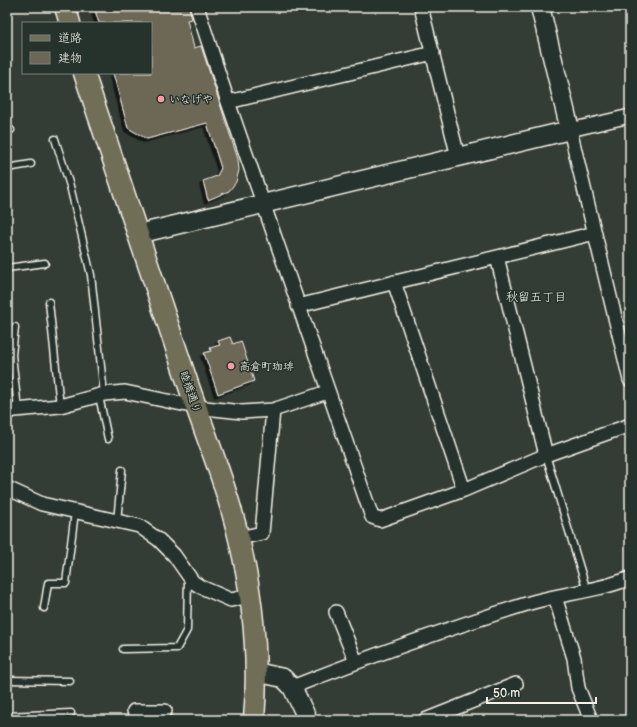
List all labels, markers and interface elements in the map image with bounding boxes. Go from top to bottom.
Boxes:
legend [22,22,152,74]
text: 道路 [58,31,82,46]
text: 建物 [58,51,82,66]
place label: いなげや [169,93,213,106]
marker: いなげや [156,94,166,104]
district label: 秋留五丁目 [506,290,566,305]
place label: 高倉町珈琲 [239,360,294,373]
marker: 高倉町珈琲 [226,361,236,371]
street label: 睦橋通り [177,369,204,415]
scale bar [487,679,596,705]
text: 50 m [493,686,520,701]

